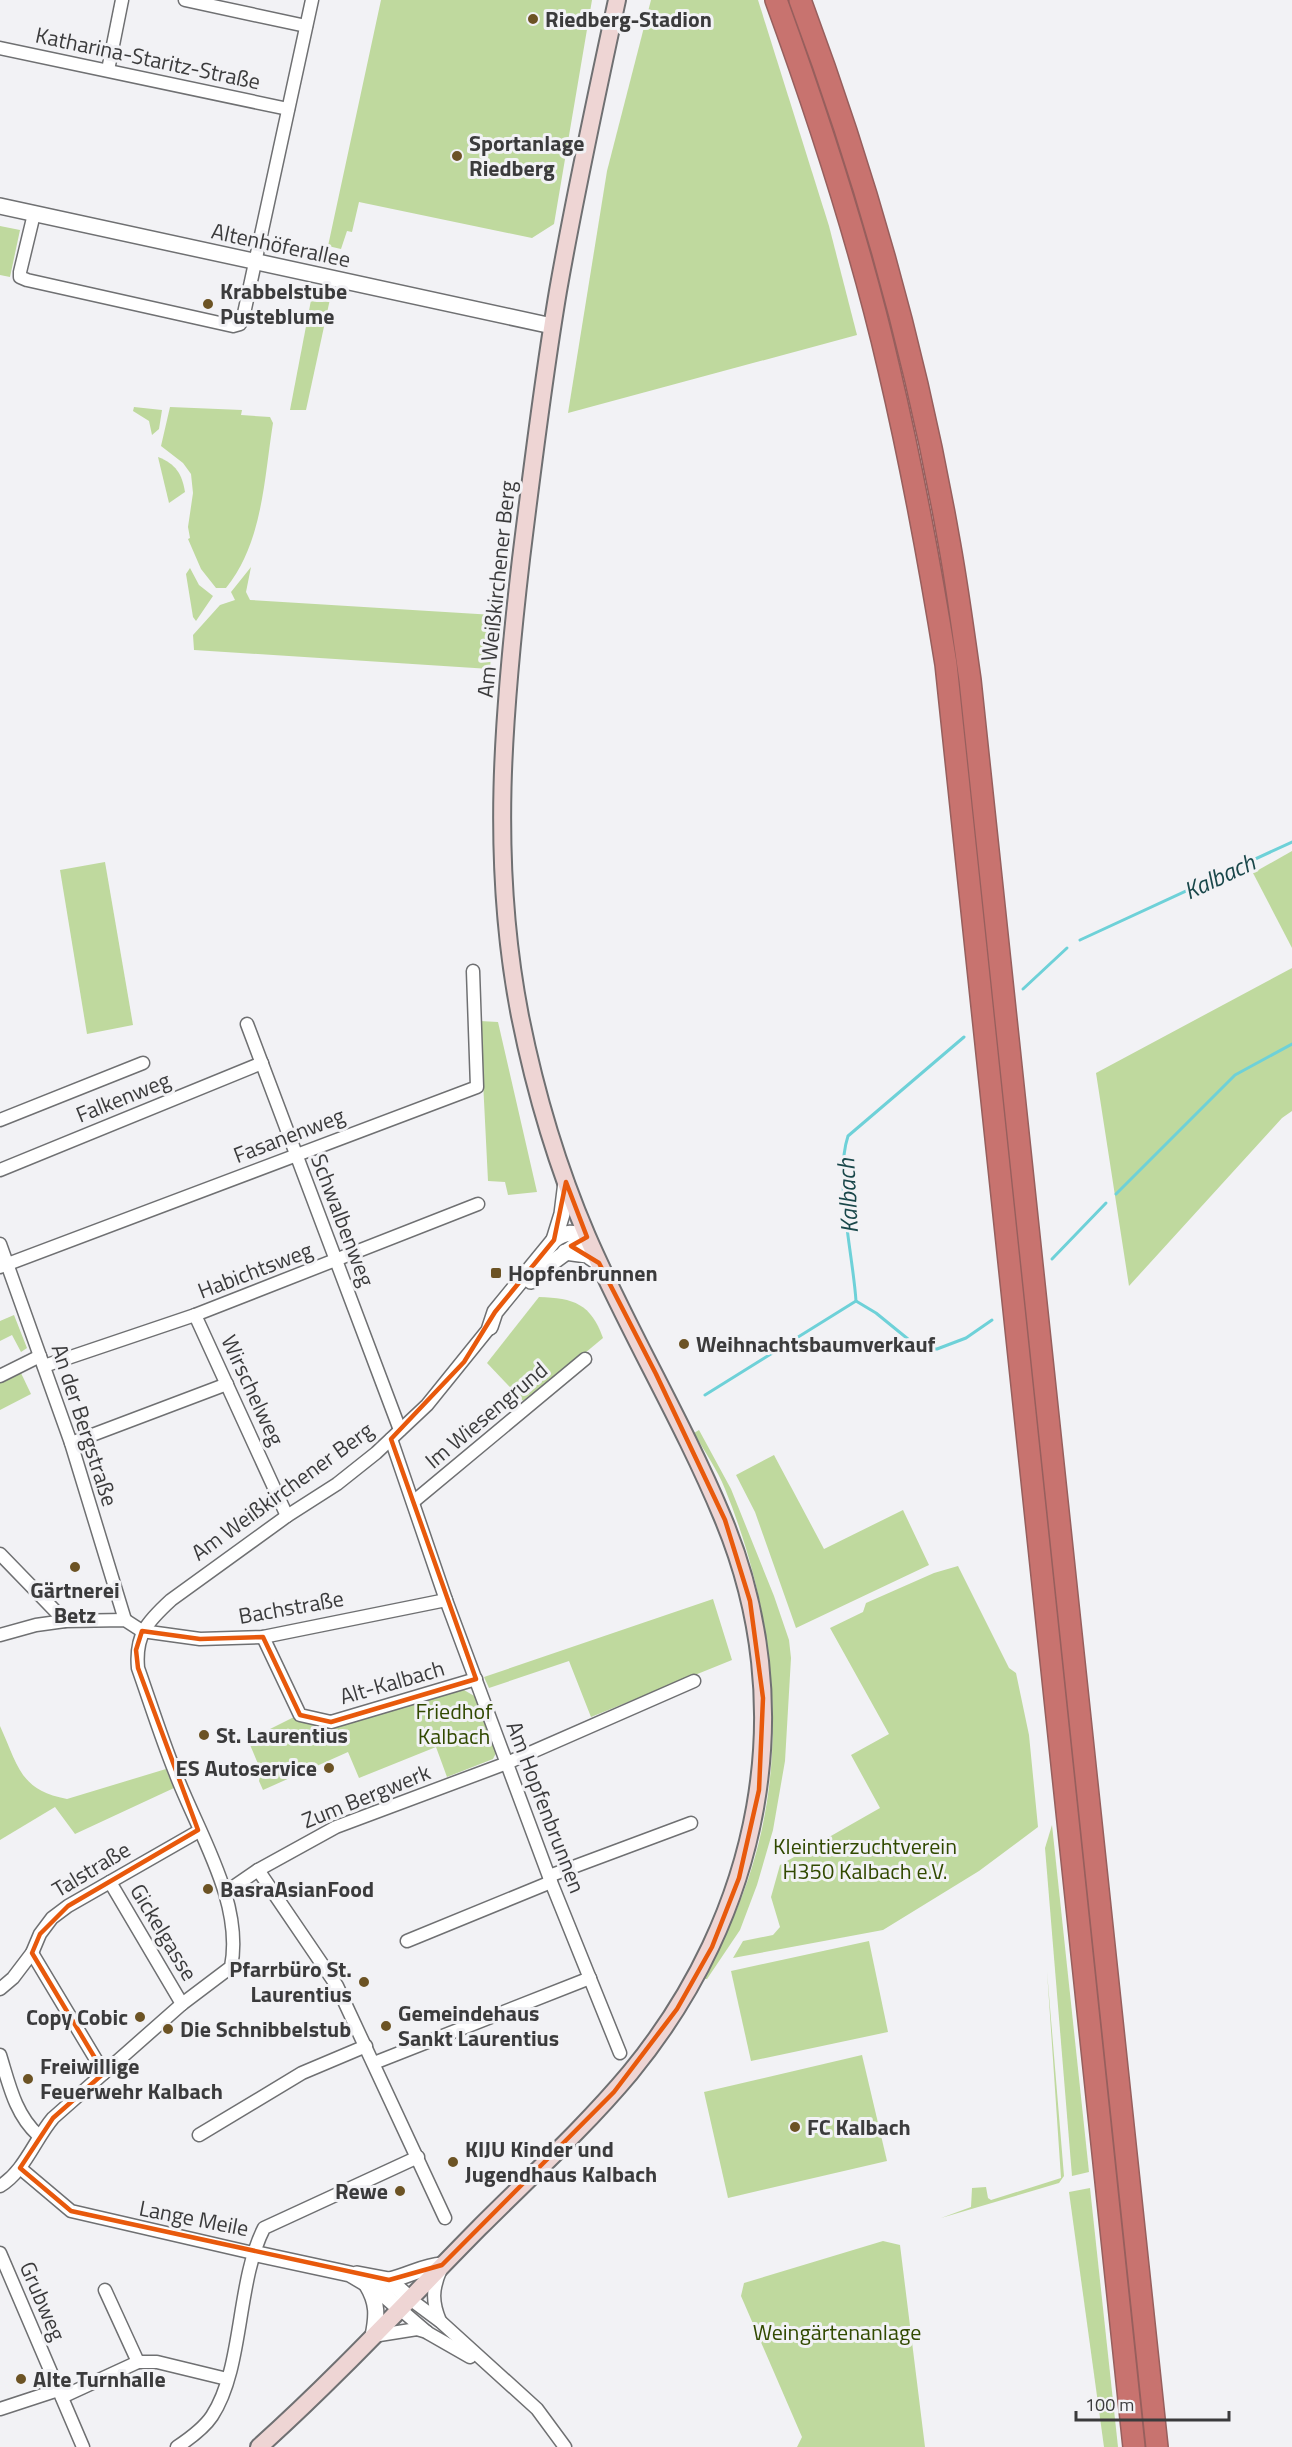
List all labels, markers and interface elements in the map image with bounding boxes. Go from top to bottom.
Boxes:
place label: Riedberg-Stadion [545,2,712,36]
marker: Riedberg-Stadion [526,12,540,26]
street label: Katharina-Staritz-Straße [32,18,264,98]
place label: Sportanlage Riedberg [469,126,584,185]
marker: Sportanlage Riedberg [450,149,464,163]
street label: Altenhöferallee [208,214,354,276]
place label: Krabbelstube Pusteblume [220,274,347,333]
marker: Krabbelstube Pusteblume [201,297,215,311]
street label: Am Weißkirchener Berg [468,479,524,699]
water label: Kalbach [1177,843,1261,908]
street label: Falkenweg [71,1063,175,1131]
street label: Fasanenweg [228,1098,350,1172]
street label: Schwalbenweg [302,1149,384,1291]
water label: Kalbach [827,1157,867,1234]
street label: Habichtsweg [193,1233,317,1307]
place label: Hopfenbrunnen [508,1256,658,1290]
marker: Hopfenbrunnen [489,1266,503,1280]
place label: Weihnachtsbaumverkauf [696,1327,936,1361]
street label: Wirschelweg [212,1329,294,1451]
marker: Weihnachtsbaumverkauf [677,1337,691,1351]
street label: An der Bergstraße [43,1340,127,1510]
street label: Im Wiesengrund [417,1353,555,1477]
street label: Am Weißkirchener Berg [184,1413,380,1569]
marker: Gärtnerei Betz [68,1560,82,1574]
place label: Gärtnerei Betz [30,1573,120,1632]
street label: Bachstraße [236,1581,346,1633]
street label: Alt-Kalbach [336,1651,448,1713]
park label: Friedhof Kalbach [415,1694,493,1753]
street label: Am Hopfenbrunnen [498,1716,594,1898]
place label: St. Laurentius [216,1718,348,1752]
marker: St. Laurentius [197,1728,211,1742]
place label: ES Autoservice [176,1751,317,1785]
street label: Zum Bergwerk [297,1755,436,1837]
marker: ES Autoservice [322,1761,336,1775]
park label: Kleintierzuchtverein H350 Kalbach e.V. [773,1829,957,1888]
street label: Talstraße [45,1832,137,1906]
place label: BasraAsianFood [220,1872,374,1906]
street label: Gickelgasse [122,1877,206,1987]
marker: BasraAsianFood [201,1882,215,1896]
place label: Pfarrbüro St. Laurentius [229,1952,352,2011]
marker: Pfarrbüro St. Laurentius [357,1975,371,1989]
place label: Gemeindehaus Sankt Laurentius [398,1996,559,2055]
place label: Copy Cobic [26,2000,128,2034]
marker: Copy Cobic [133,2010,147,2024]
place label: Die Schnibbelstub [180,2012,351,2046]
marker: Gemeindehaus Sankt Laurentius [379,2019,393,2033]
marker: Die Schnibbelstub [161,2022,175,2036]
place label: Freiwillige Feuerwehr Kalbach [40,2049,223,2108]
marker: Freiwillige Feuerwehr Kalbach [21,2072,35,2086]
place label: FC Kalbach [807,2110,911,2144]
marker: FC Kalbach [788,2120,802,2134]
place label: KIJU Kinder und Jugendhaus Kalbach [465,2132,657,2191]
marker: KIJU Kinder und Jugendhaus Kalbach [446,2155,460,2169]
place label: Rewe [335,2174,388,2208]
marker: Rewe [393,2184,407,2198]
street label: Lange Meile [136,2191,252,2245]
street label: Grubweg [11,2256,75,2346]
park label: Weingärtenanlage [753,2315,921,2349]
place label: Alte Turnhalle [33,2362,166,2396]
marker: Alte Turnhalle [14,2372,28,2386]
scale bar [1076,2384,1229,2422]
text: 100 m [1085,2391,1134,2418]

